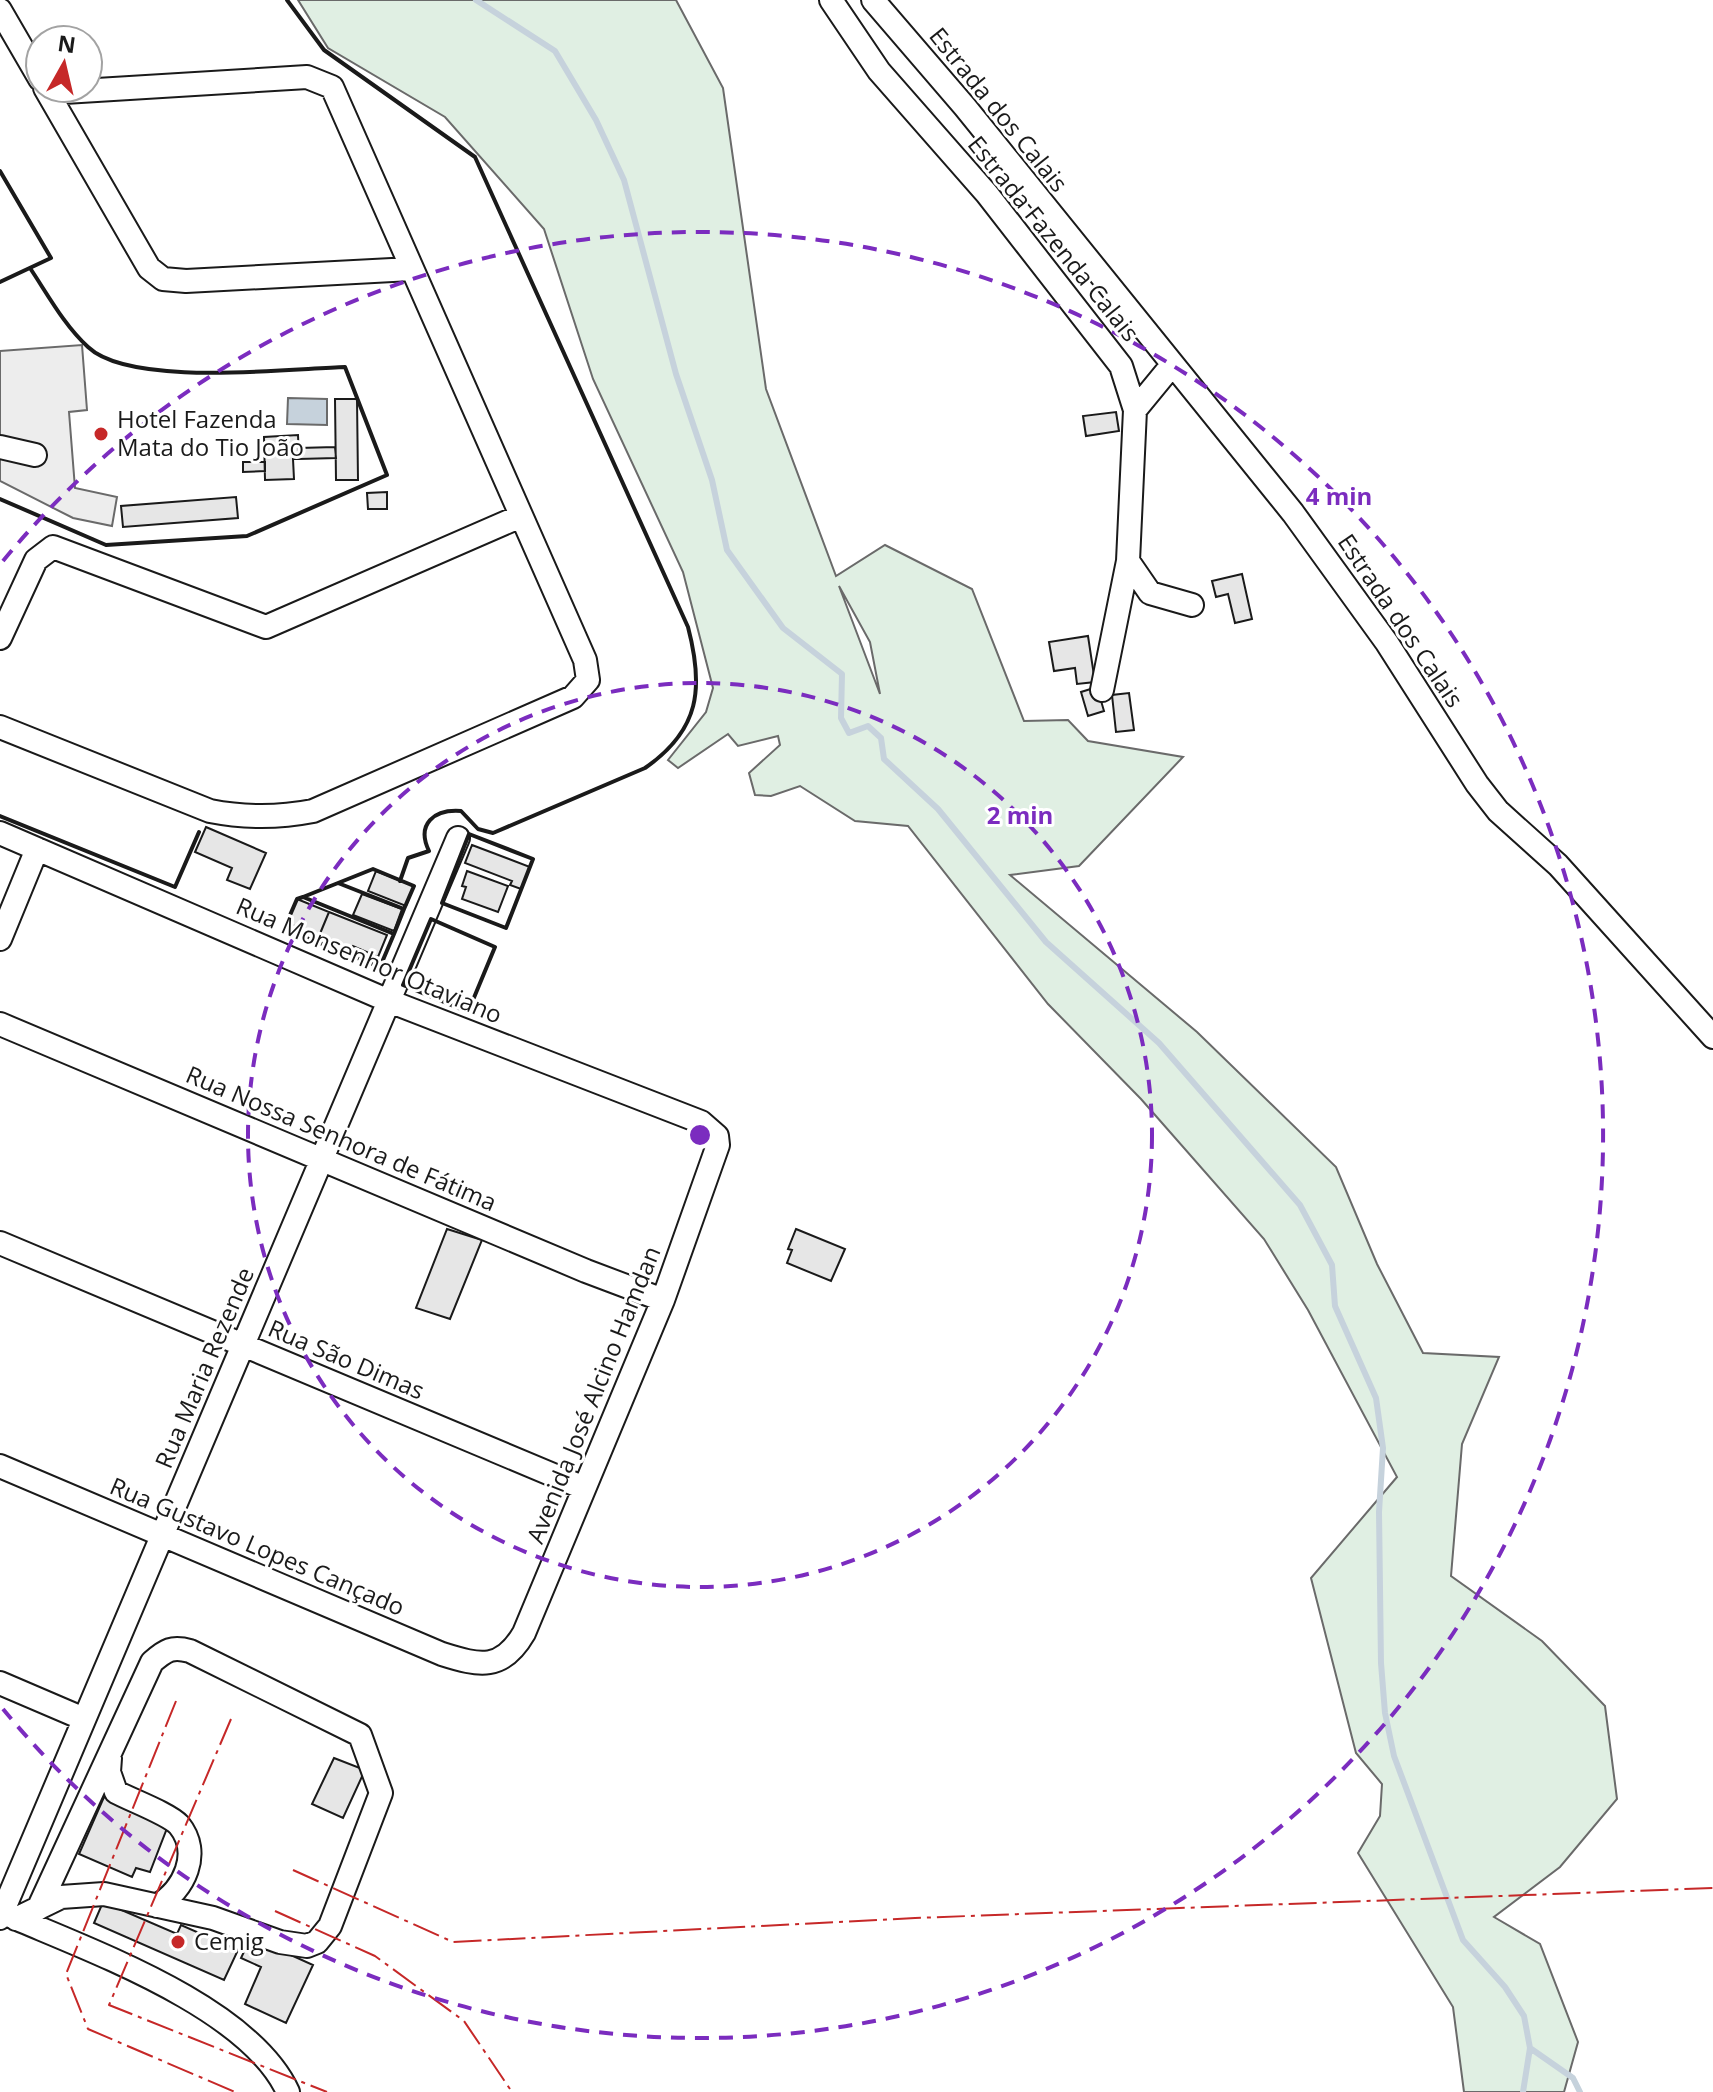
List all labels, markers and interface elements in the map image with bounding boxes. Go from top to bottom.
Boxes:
street label: Estrada dos Calais [923,20,1076,198]
north arrow [24,24,104,104]
text: N [56,27,78,59]
street label: Estrada Fazenda Calais [961,128,1147,348]
place label: Hotel Fazenda Mata do Tio João [117,402,304,463]
marker: Hotel Fazenda Mata do Tio João [92,425,110,443]
text: 4 min [1306,479,1372,512]
street label: Estrada dos Calais [1331,527,1472,713]
text: 2 min [987,798,1053,831]
street label: Rua Monsenhor Otaviano [232,889,508,1031]
street label: Rua Nossa Senhora de Fátima [181,1057,502,1218]
centre of rings [686,1121,714,1149]
street label: Avenida José Alcino Hamdan [518,1241,667,1548]
street label: Rua Maria Rezende [146,1262,261,1473]
street label: Rua São Dimas [263,1311,430,1406]
street label: Rua Gustavo Lopes Cançado [105,1468,410,1623]
place label: Cemig [194,1924,264,1957]
marker: Cemig [169,1933,187,1951]

